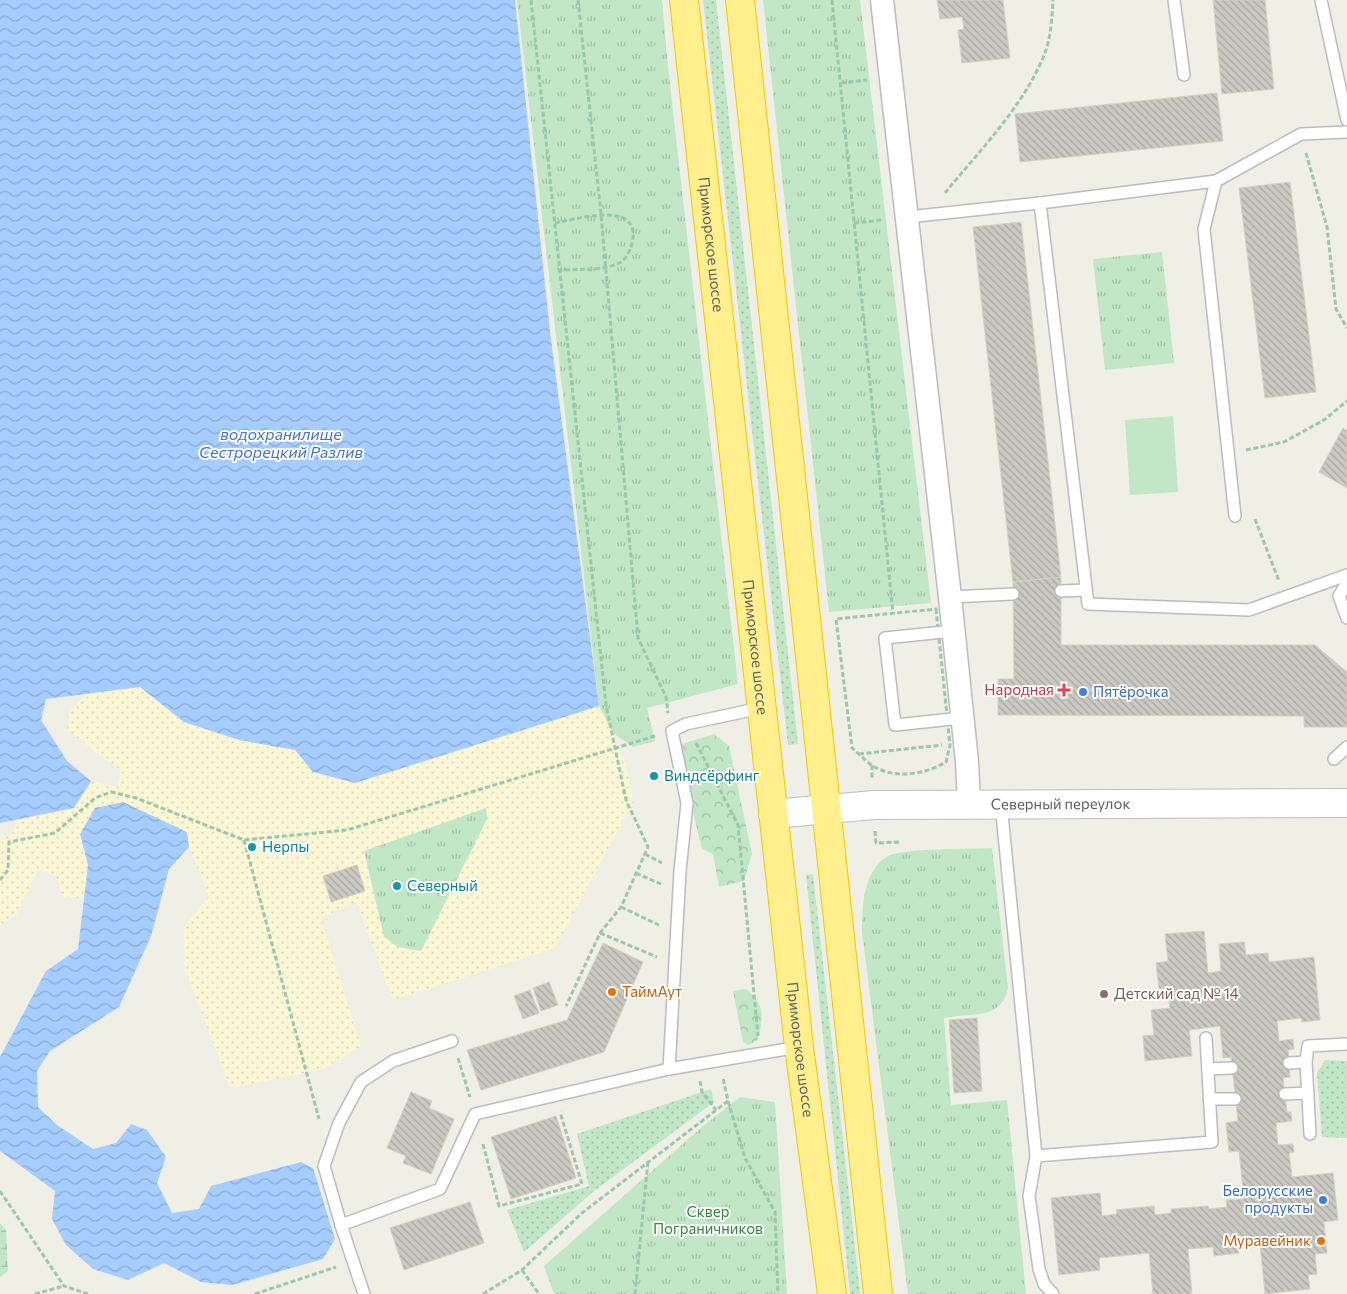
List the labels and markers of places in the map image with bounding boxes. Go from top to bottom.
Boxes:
place label: Народная [984,680,1054,698]
place label: Пятёрочка [1093,682,1168,700]
marker: Народная [1058,684,1070,696]
marker: Пятёрочка [1077,686,1089,698]
place label: Виндсёрфинг [664,766,760,784]
marker: Виндсёрфинг [648,770,660,782]
place label: Нерпы [262,837,309,855]
marker: Нерпы [246,841,258,853]
place label: Северный [407,876,478,894]
marker: Северный [391,880,403,892]
place label: ТаймАут [622,982,682,1000]
place label: Детский сад № 14 [1114,984,1239,1002]
marker: ТаймАут [606,986,618,998]
marker: Детский сад № 14 [1098,988,1110,1000]
place label: Белорусские продукты [1223,1181,1313,1216]
marker: Белорусские продукты [1317,1194,1329,1206]
place label: Муравейник [1223,1231,1311,1249]
marker: Муравейник [1315,1235,1327,1247]

